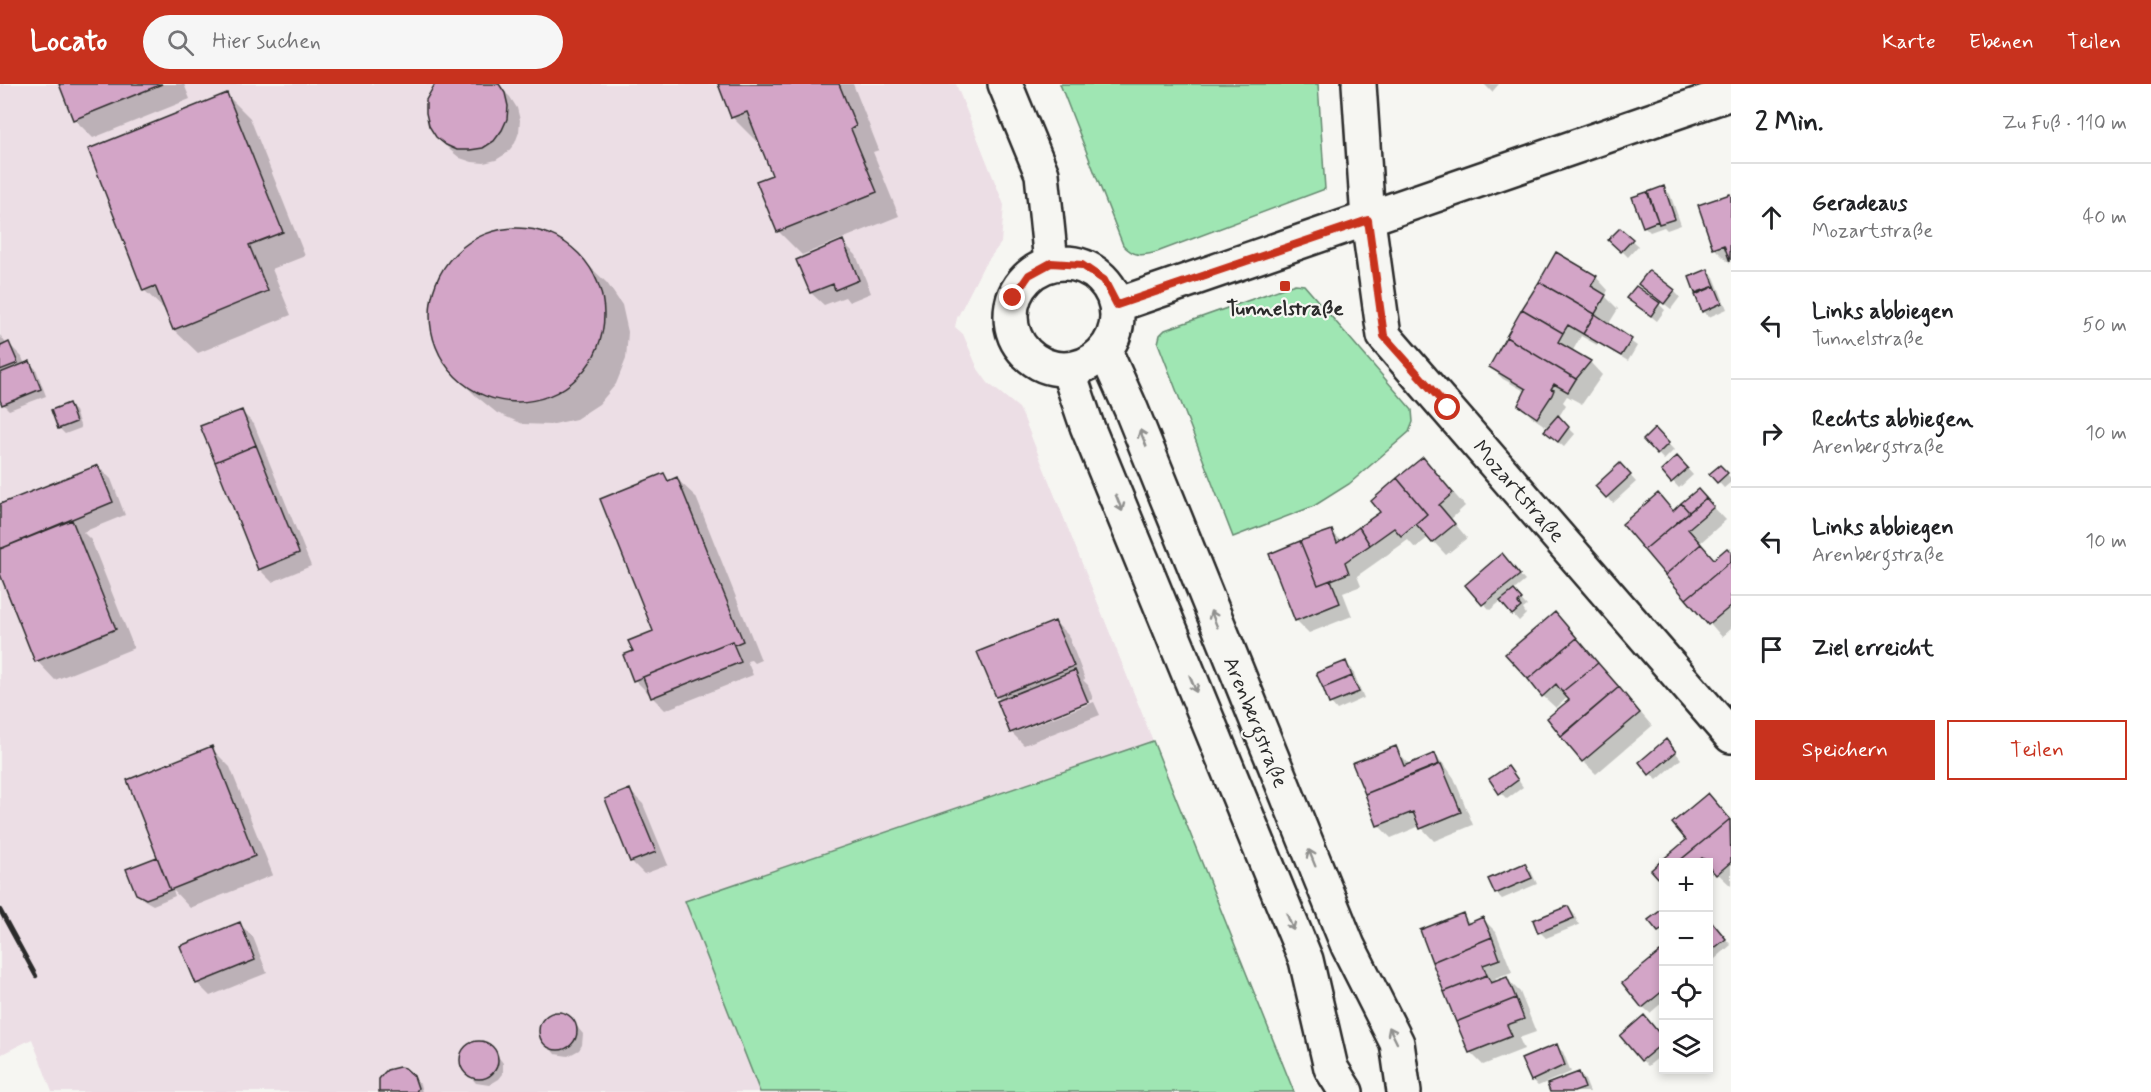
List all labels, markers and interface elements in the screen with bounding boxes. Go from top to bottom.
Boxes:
search box [143,15,563,69]
text: Locato [30,24,107,61]
icon: search [164,26,197,59]
text: Hier suchen [212,28,321,56]
text: Karte [1882,28,1936,56]
text: Ebenen [1969,28,2034,56]
text: Teilen [2067,28,2121,56]
text: 2 Min. [1755,106,1823,140]
text: Zu Fuß · 110 m [2002,110,2127,137]
text: Geradeaus [1812,190,1907,218]
icon: ahead [1755,201,1788,234]
text: 40 m [2083,204,2127,231]
text: Mozartstraße [1812,218,1933,245]
marker: Tunnelstraße [1278,279,1292,293]
route end [999,284,1025,310]
place label: Tunnelstraße [1226,295,1344,323]
text: Links abbiegen [1812,298,1954,326]
icon: left [1755,309,1788,342]
text: 50 m [2082,312,2127,339]
text: Tunnelstraße [1812,326,1924,353]
route start [1434,394,1460,420]
text: Rechts abbiegen [1812,406,1973,434]
icon: right [1755,417,1788,450]
text: 10 m [2085,420,2127,447]
one-way arrow [1137,429,1148,447]
street label: Mozartstraße [1466,434,1571,549]
text: Arenbergstraße [1812,434,1944,461]
one-way arrow [1114,493,1125,512]
text: Links abbiegen [1812,514,1954,542]
icon: left [1755,525,1788,558]
text: 10 m [2085,528,2127,555]
text: Arenbergstraße [1812,542,1944,569]
one-way arrow [1208,610,1219,629]
icon: arrive [1755,633,1788,666]
text: Ziel erreicht [1812,635,1934,663]
street label: Arenbergstraße [1214,653,1294,793]
one-way arrow [1188,674,1199,692]
button: Speichern [1755,720,1935,780]
button: Teilen [1947,720,2127,780]
one-way arrow [1306,849,1317,868]
map controls [1659,858,1713,1074]
button: + [1659,858,1713,912]
button: − [1659,912,1713,966]
one-way arrow [1285,913,1296,931]
button: locate [1659,966,1713,1020]
button: layers [1659,1020,1713,1074]
one-way arrow [1386,1026,1398,1044]

